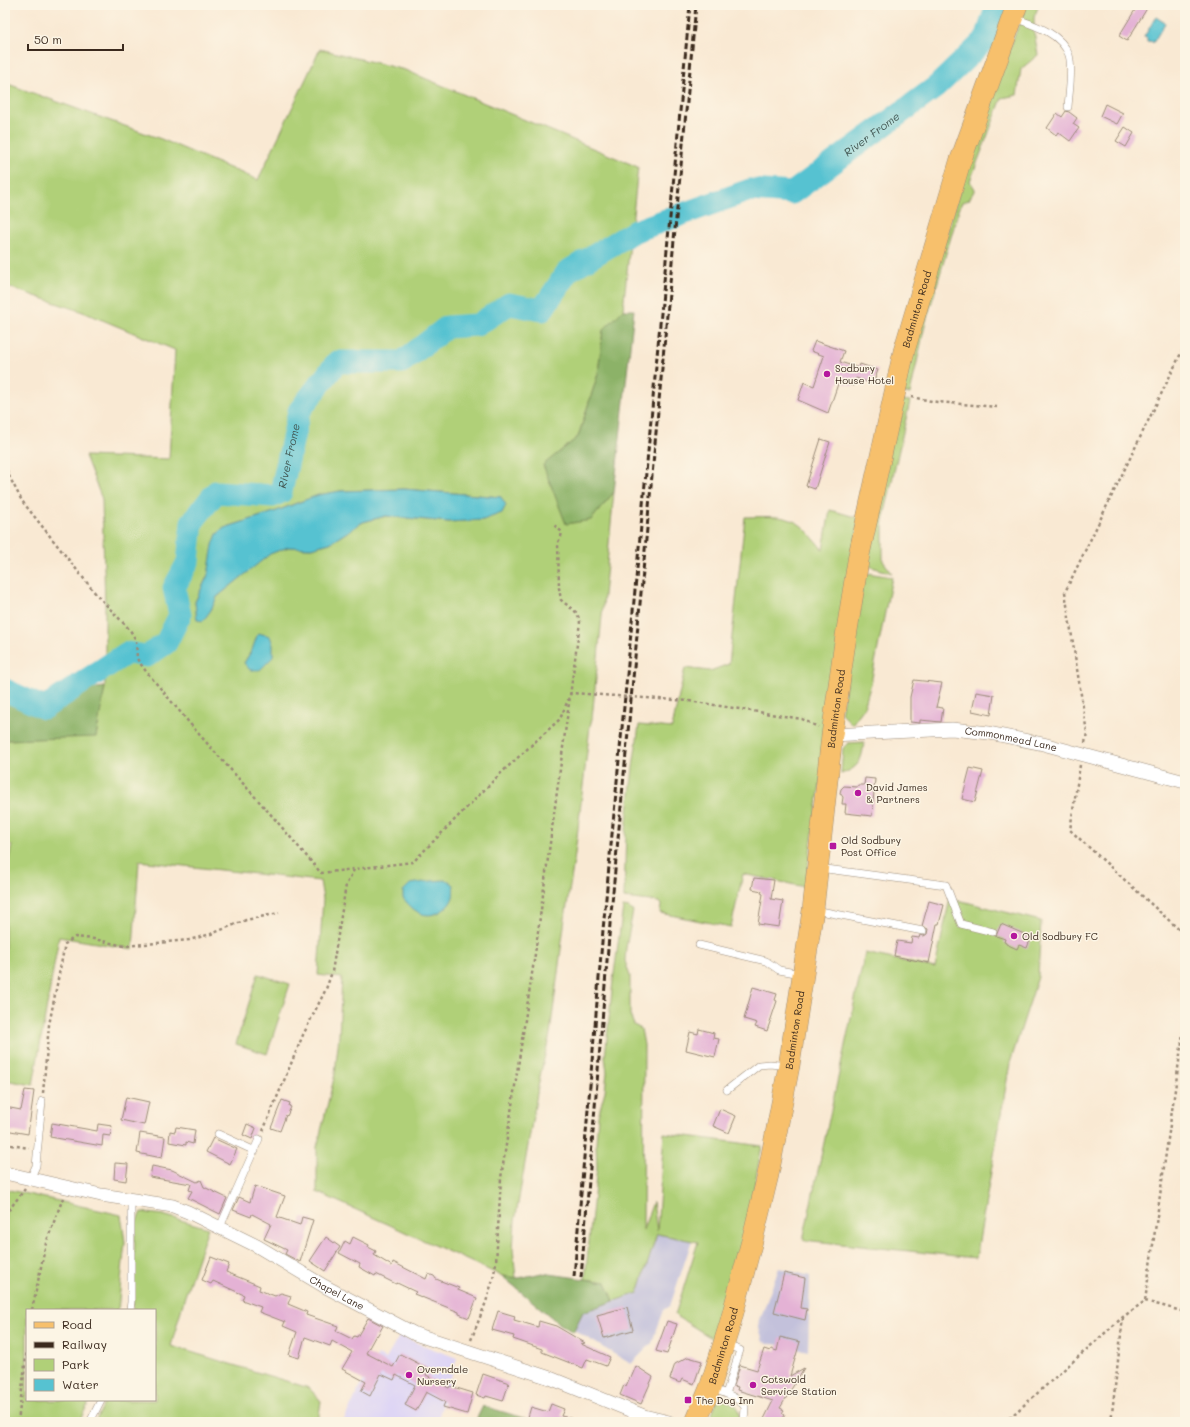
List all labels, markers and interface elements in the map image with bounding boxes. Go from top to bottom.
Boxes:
scale bar [28,26,123,52]
text: 50 m [34,31,62,47]
water label: River Frome [840,108,903,159]
street label: Badminton Road [898,269,934,349]
place label: Sodbury House Hotel [835,361,894,387]
marker: Sodbury House Hotel [822,369,832,379]
water label: River Frome [274,422,303,490]
street label: Badminton Road [824,668,848,749]
street label: Commonmead Lane [964,723,1059,754]
place label: David James & Partners [866,780,928,806]
marker: David James & Partners [853,788,863,798]
place label: Old Sodbury Post Office [841,833,901,859]
marker: Old Sodbury Post Office [828,841,838,851]
place label: Old Sodbury FC [1022,929,1098,943]
marker: Old Sodbury FC [1009,931,1019,941]
street label: Badminton Road [781,990,807,1071]
street label: Chapel Lane [307,1272,367,1313]
street label: Badminton Road [705,1306,741,1386]
legend [26,1309,156,1401]
text: Road [62,1316,92,1332]
text: Railway [62,1336,107,1352]
text: Park [62,1356,89,1372]
place label: Overndale Nursery [417,1362,468,1388]
marker: Overndale Nursery [404,1370,414,1380]
place label: Cotswold Service Station [761,1372,837,1398]
text: Water [62,1376,99,1392]
marker: Cotswold Service Station [748,1380,758,1390]
place label: The Dog Inn [696,1393,754,1407]
marker: The Dog Inn [683,1395,693,1405]

